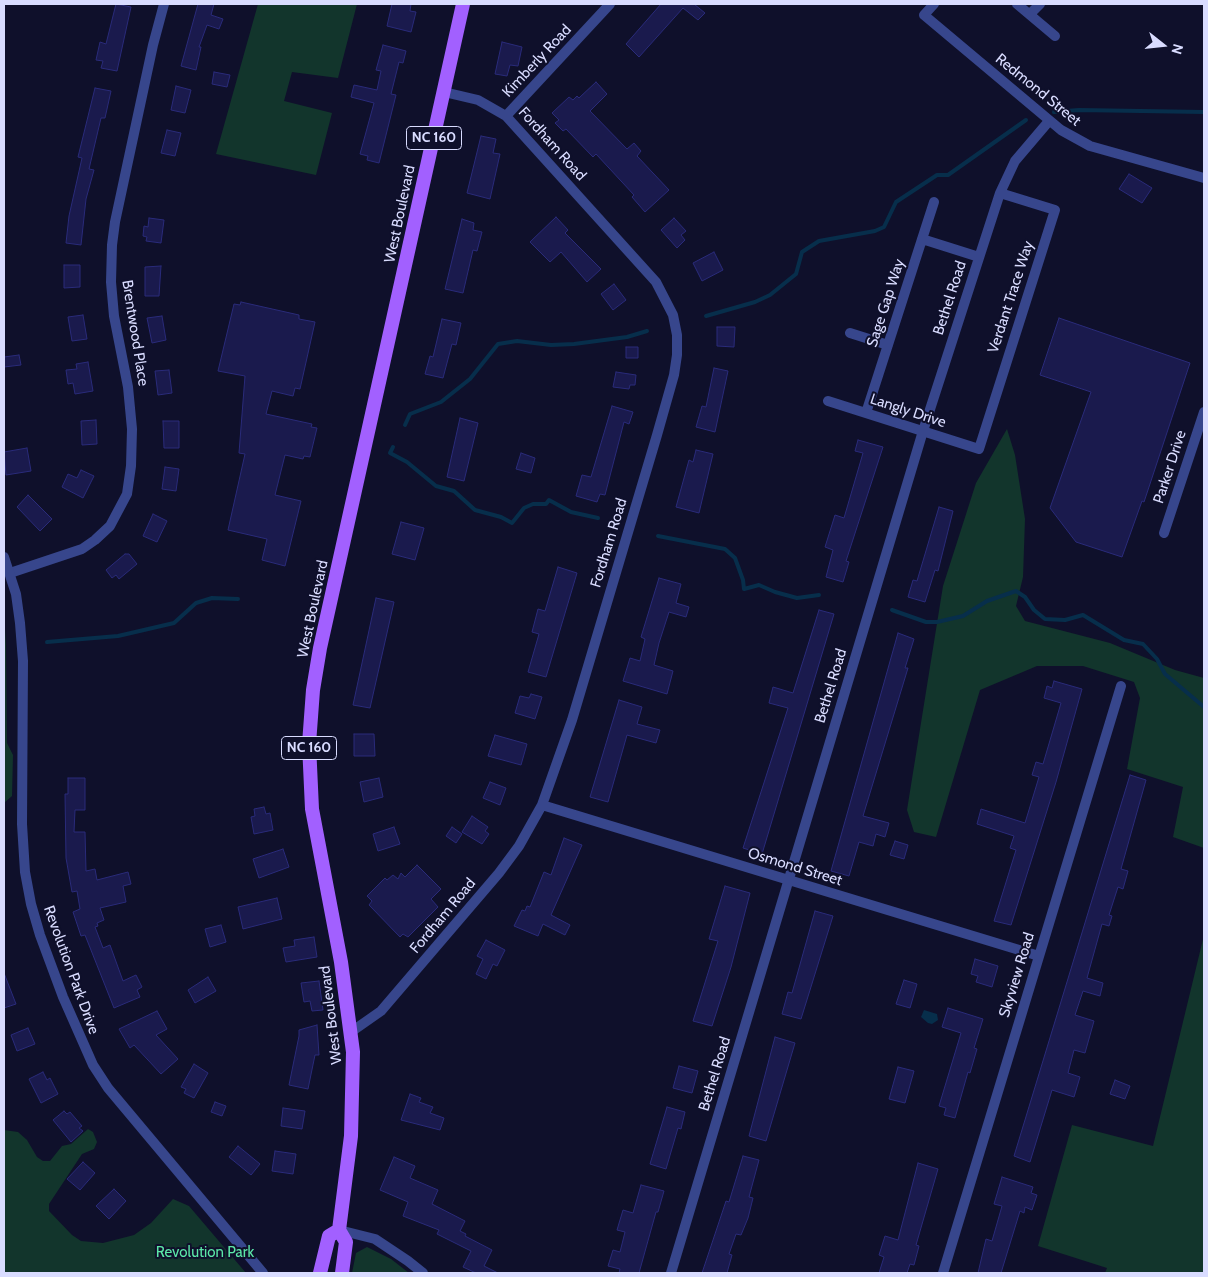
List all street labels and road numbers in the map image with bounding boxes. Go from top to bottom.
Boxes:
street label: Kimberly Road [499,21,575,101]
street label: Redmond Street [992,50,1084,130]
street label: Fordham Road [514,104,590,184]
road number: NC 160 [406,126,462,150]
street label: West Boulevard [381,163,419,265]
street label: Verdant Trace Way [984,239,1038,355]
street label: Sage Gap Way [863,257,909,349]
street label: Bethel Road [930,259,970,337]
street label: Brentwood Place [118,279,152,387]
street label: Langly Drive [868,390,948,432]
street label: Parker Drive [1150,428,1190,506]
street label: Fordham Road [587,496,631,590]
street label: West Boulevard [294,558,332,660]
street label: Bethel Road [811,647,851,725]
road number: NC 160 [282,736,336,760]
street label: Osmond Street [746,844,844,890]
street label: Fordham Road [406,875,480,957]
street label: Revolution Park Drive [39,903,103,1037]
street label: Skyview Road [996,930,1038,1020]
street label: West Boulevard [316,965,346,1065]
street label: Bethel Road [695,1035,735,1113]

